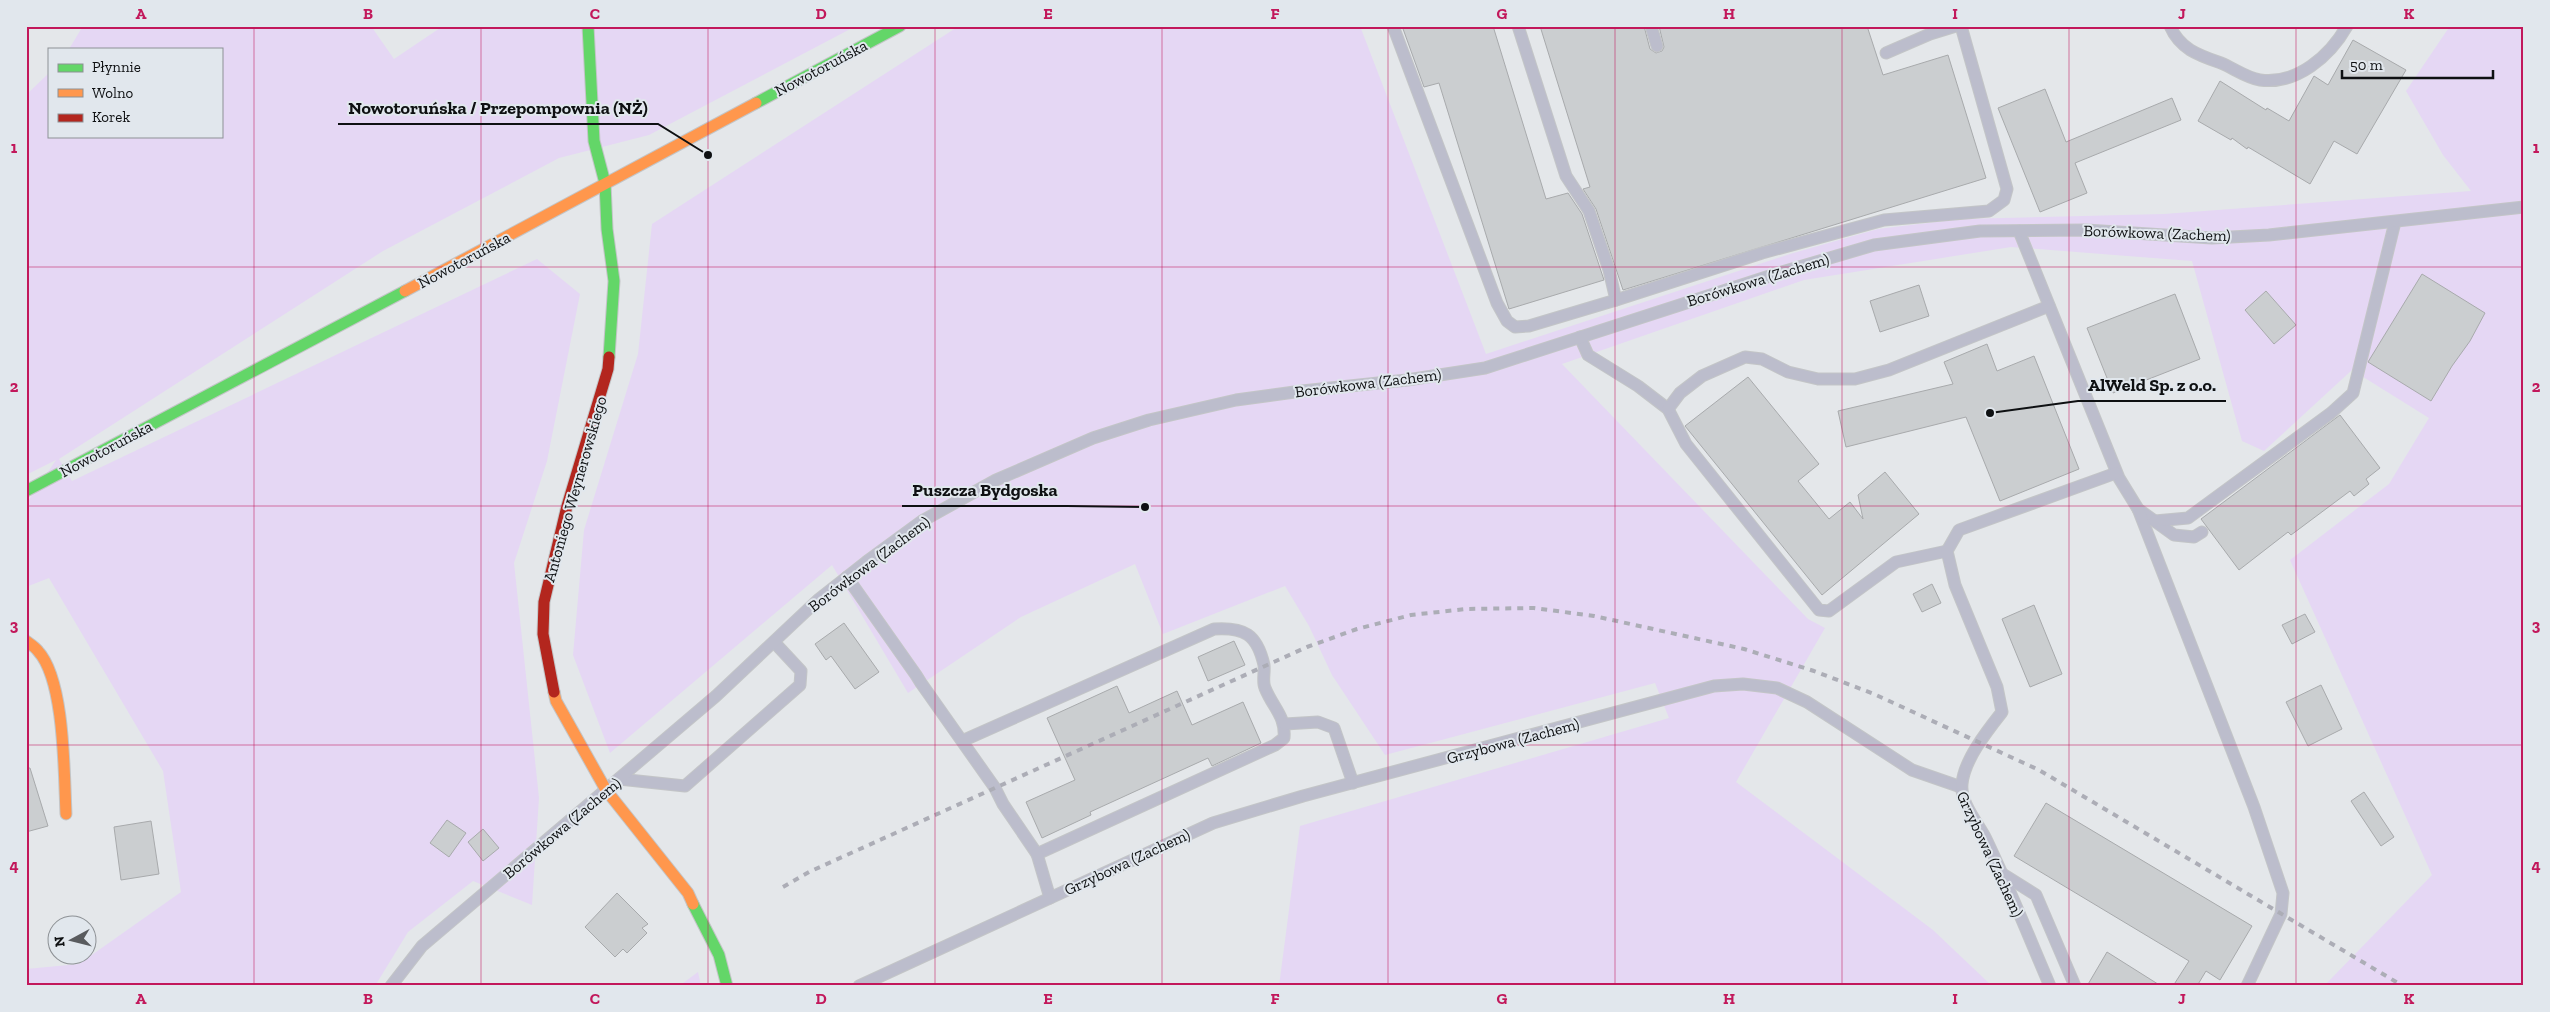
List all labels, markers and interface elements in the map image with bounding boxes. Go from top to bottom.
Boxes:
text: A [136,4,147,23]
text: B [363,4,373,23]
text: C [590,4,600,23]
text: D [815,4,827,23]
text: E [1043,4,1053,23]
text: F [1270,4,1280,23]
text: G [1497,4,1508,23]
text: H [1723,4,1735,23]
text: I [1952,4,1958,23]
text: J [2178,4,2186,23]
text: K [2404,4,2415,23]
street label: Nowotoruńska [772,36,871,100]
legend [48,48,222,138]
scale bar [2342,48,2494,80]
text: 50 m [2350,56,2383,74]
text: Płynnie [92,58,141,76]
text: Wolno [92,84,134,102]
callout: Nowotoruńska / Przepompownia (NŻ) [338,91,658,124]
text: Nowotoruńska / Przepompownia (NŻ) [348,97,648,119]
text: Korek [92,108,130,126]
text: 1 [11,138,18,157]
text: 1 [2533,138,2540,157]
street label: Borówkowa (Zachem) [2083,221,2231,245]
street label: Nowotoruńska [415,228,514,292]
street label: Borówkowa (Zachem) [1685,249,1831,311]
street label: Borówkowa (Zachem) [1294,365,1442,401]
callout: AlWeld Sp. z o.o. [2078,368,2226,401]
text: AlWeld Sp. z o.o. [2088,374,2216,396]
text: 2 [10,377,19,396]
text: 2 [2532,377,2541,396]
street label: Antoniego Weynerowskiego [539,394,611,584]
street label: Nowotoruńska [57,417,156,481]
callout: Puszcza Bydgoska [902,473,1067,506]
text: Puszcza Bydgoska [912,479,1058,501]
street label: Borówkowa (Zachem) [804,512,934,616]
text: 3 [10,616,19,635]
text: 3 [2532,616,2541,635]
street label: Grzybowa (Zachem) [1445,714,1581,768]
street label: Borówkowa (Zachem) [499,773,625,883]
street label: Grzybowa (Zachem) [1953,788,2027,920]
street label: Grzybowa (Zachem) [1061,825,1193,899]
text: 4 [9,856,19,875]
text: 4 [2531,856,2541,875]
north arrow [48,914,98,964]
text: N [50,935,69,948]
text: A [136,989,147,1008]
text: B [363,989,373,1008]
text: C [590,989,600,1008]
text: D [815,989,827,1008]
text: E [1043,989,1053,1008]
text: F [1270,989,1280,1008]
text: G [1497,989,1508,1008]
text: H [1723,989,1735,1008]
text: I [1952,989,1958,1008]
text: J [2178,989,2186,1008]
text: K [2404,989,2415,1008]

